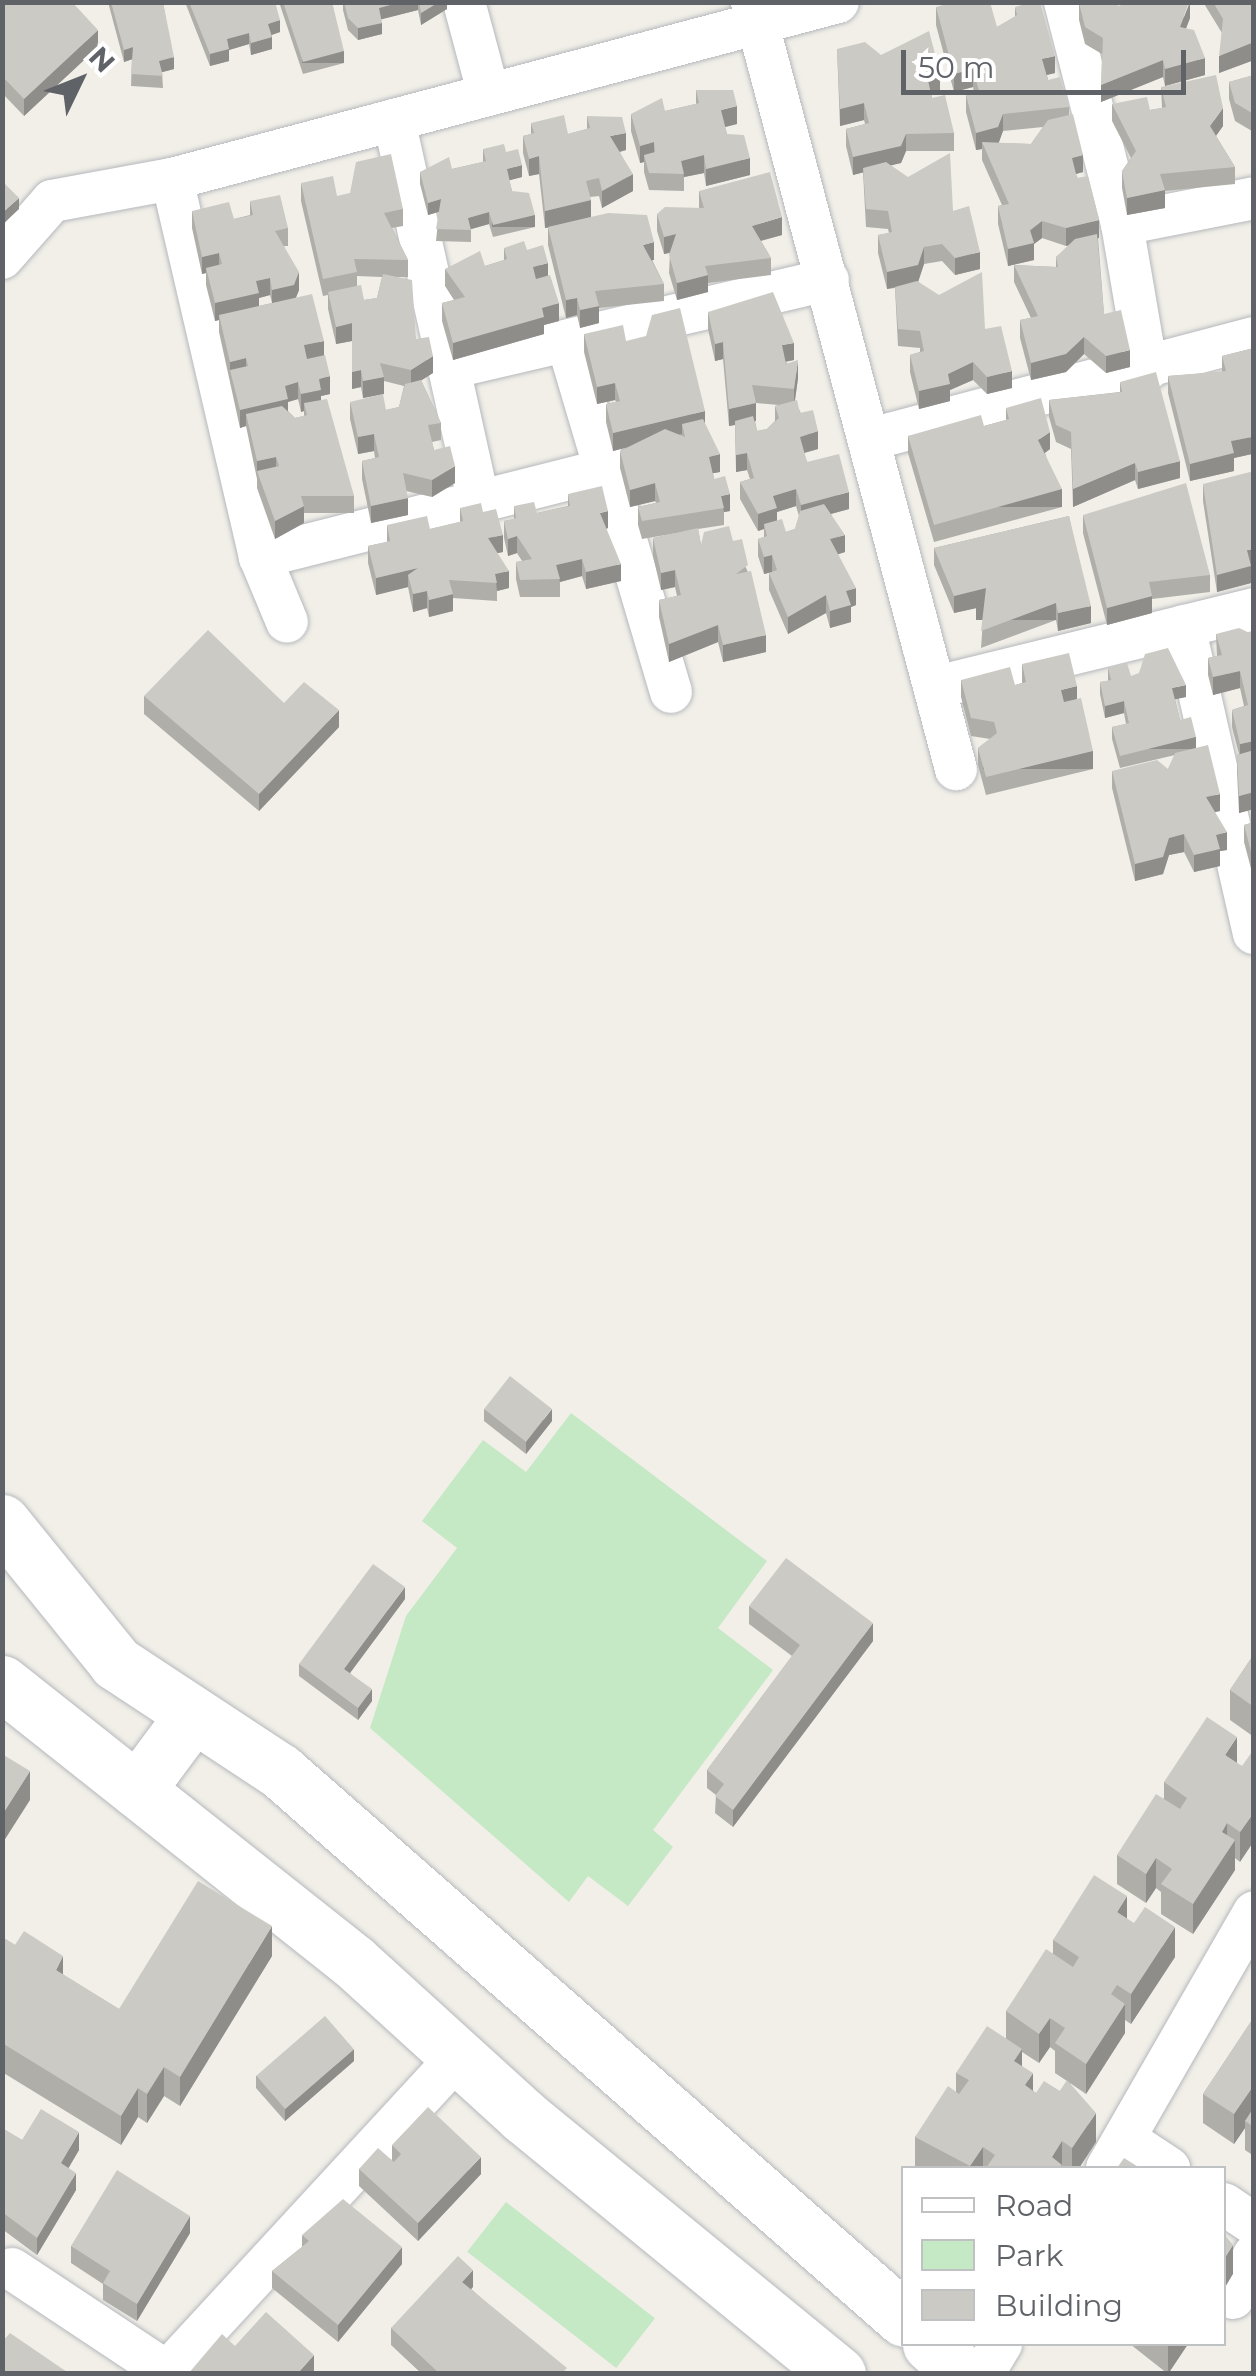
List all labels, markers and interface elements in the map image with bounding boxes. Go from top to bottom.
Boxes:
north arrow [30,30,130,130]
scale bar [906,30,1191,92]
text: N [82,40,122,79]
text: 50 m [918,49,995,86]
legend [901,2166,1226,2346]
text: Road [995,2187,1073,2224]
text: Park [995,2237,1064,2274]
text: Building [995,2287,1123,2324]

